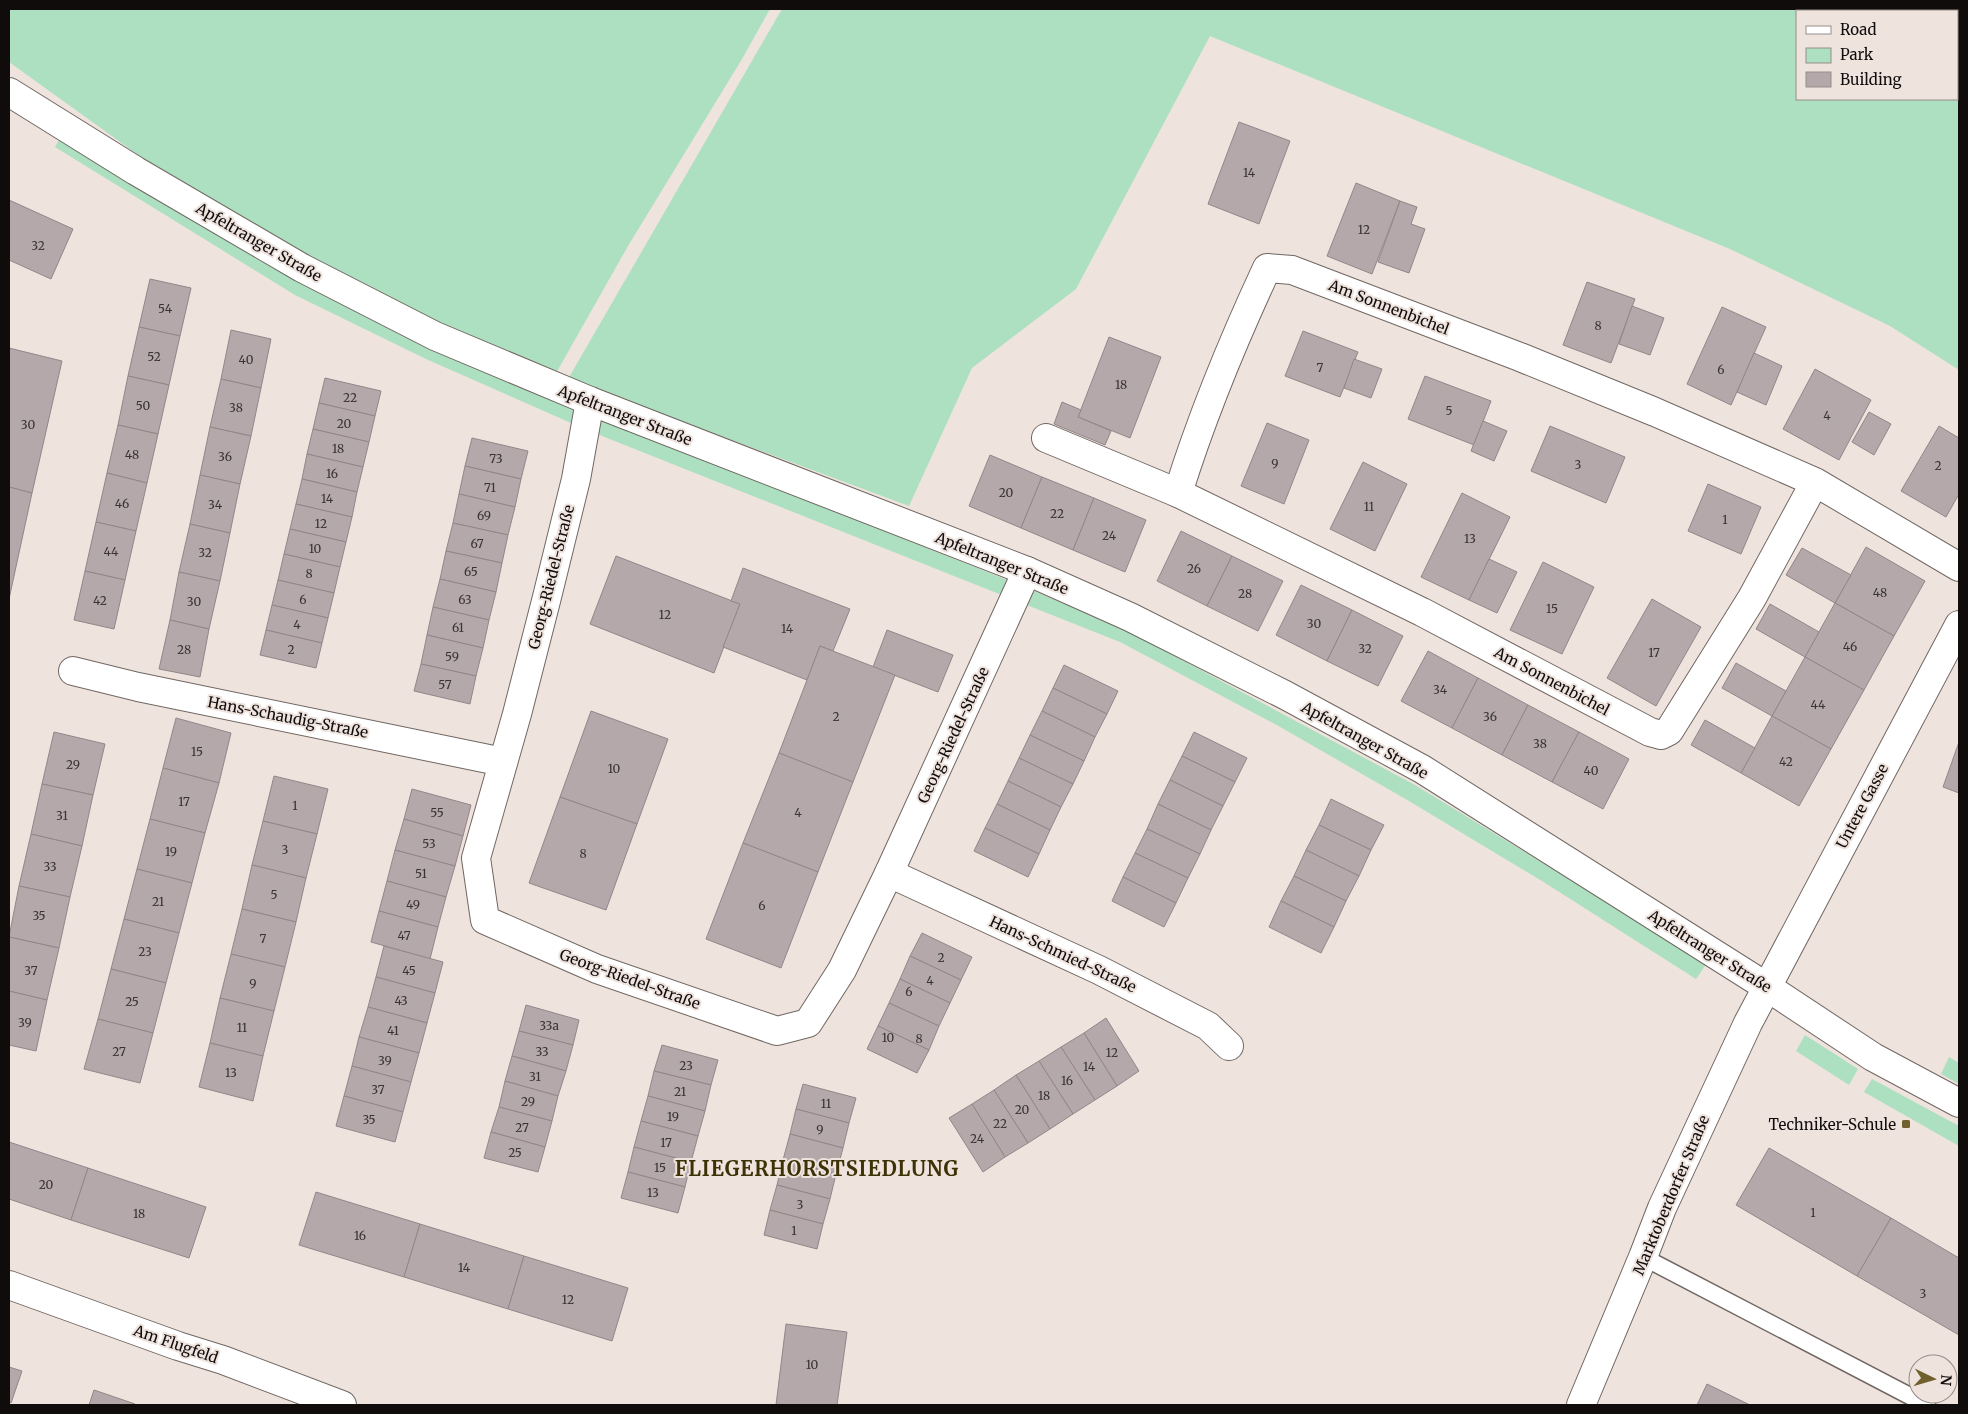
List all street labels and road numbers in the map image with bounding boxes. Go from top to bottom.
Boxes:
street label: Apfeltranger Straße [192,198,325,286]
street label: Am Sonnenbichel [1325,275,1452,339]
street label: Apfeltranger Straße [554,380,695,449]
street label: Georg-Riedel-Straße [524,503,578,651]
street label: Apfeltranger Straße [932,527,1071,598]
street label: Am Sonnenbichel [1490,642,1613,720]
street label: Georg-Riedel-Straße [913,664,993,806]
street label: Hans-Schaudig-Straße [206,692,370,742]
street label: Apfeltranger Straße [1297,697,1432,783]
street label: Untere Gasse [1832,760,1892,852]
street label: Apfeltranger Straße [1644,905,1775,997]
street label: Hans-Schmied-Straße [986,912,1140,997]
street label: Georg-Riedel-Straße [557,945,703,1013]
street label: Marktoberdorfer Straße [1629,1112,1713,1278]
street label: Am Flugfeld [130,1320,221,1367]

